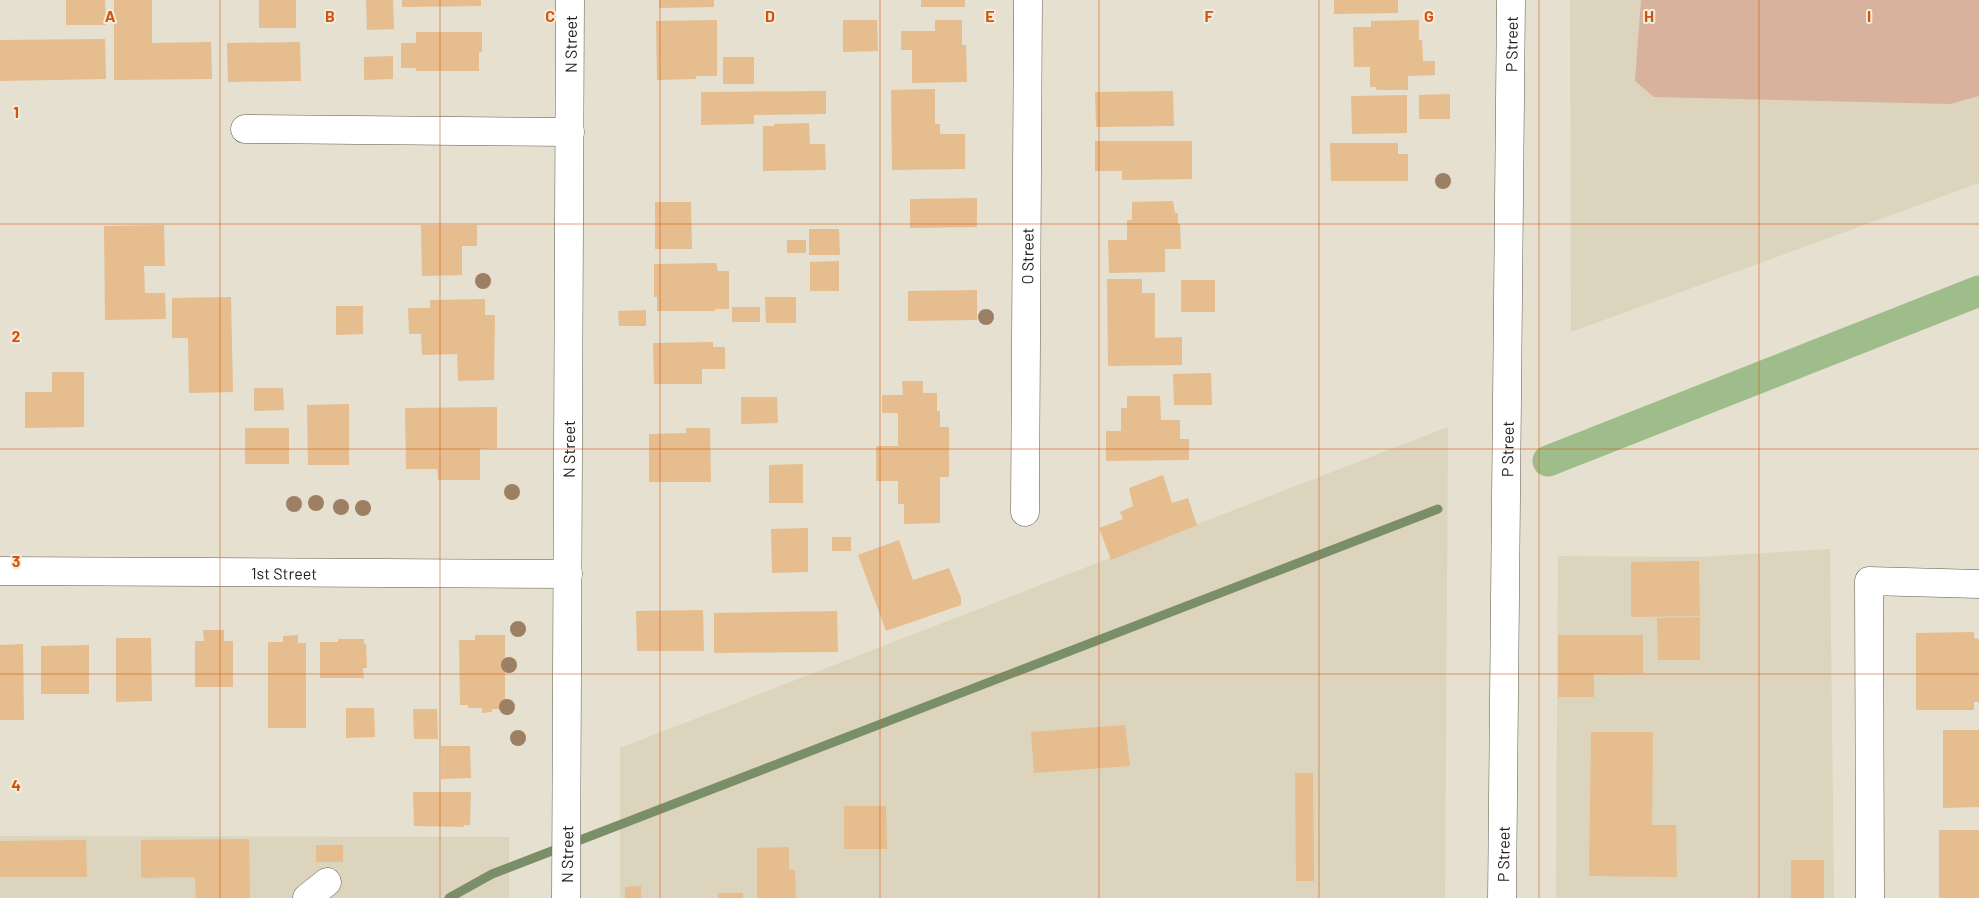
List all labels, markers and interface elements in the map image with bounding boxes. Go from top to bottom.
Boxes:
text: A [105,6,116,25]
text: B [325,6,335,25]
text: C [545,6,555,25]
text: D [765,6,775,25]
text: E [985,6,995,25]
text: F [1205,6,1214,25]
text: G [1424,6,1434,25]
text: H [1644,6,1654,25]
text: I [1867,6,1871,25]
street label: N Street [560,15,579,73]
street label: P Street [1501,16,1520,72]
text: 1 [13,102,19,121]
street label: O Street [1017,228,1036,284]
text: 2 [12,326,21,345]
street label: N Street [558,420,578,478]
street label: P Street [1497,421,1516,477]
text: 3 [12,551,20,570]
street label: 1st Street [251,563,317,582]
text: 4 [11,775,21,794]
street label: N Street [557,825,576,883]
street label: P Street [1493,826,1512,882]

